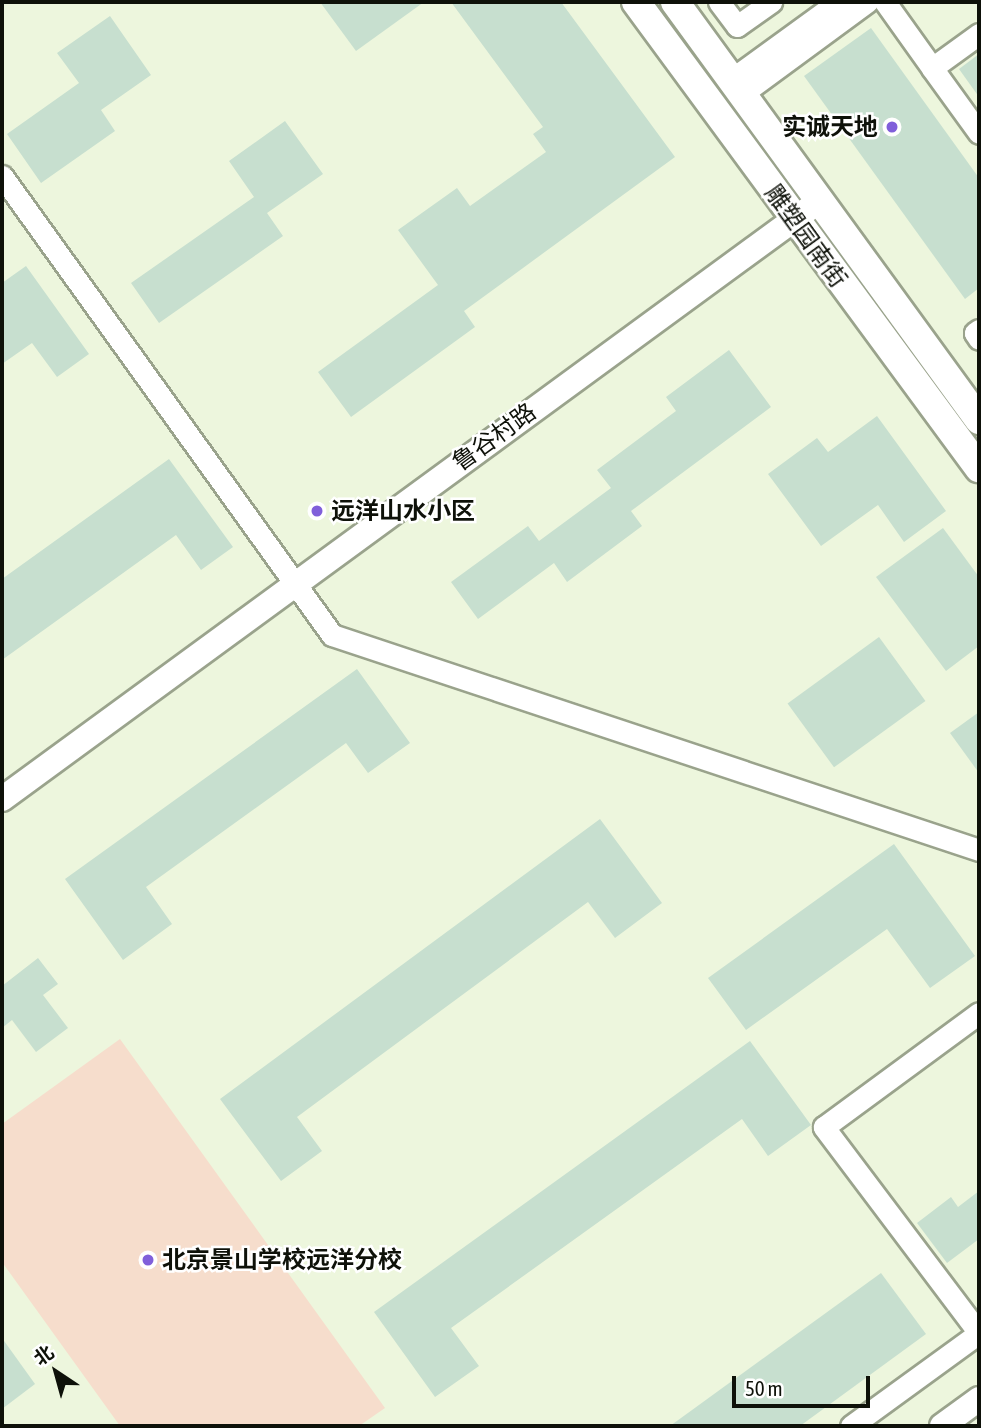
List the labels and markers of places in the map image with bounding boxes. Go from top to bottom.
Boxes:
place label: 实诚天地 [782,113,878,141]
marker: 实诚天地 [884,119,900,135]
place label: 远洋山水小区 [331,497,475,525]
marker: 远洋山水小区 [309,503,325,519]
place label: 北京景山学校远洋分校 [162,1246,402,1274]
marker: 北京景山学校远洋分校 [140,1252,156,1268]

